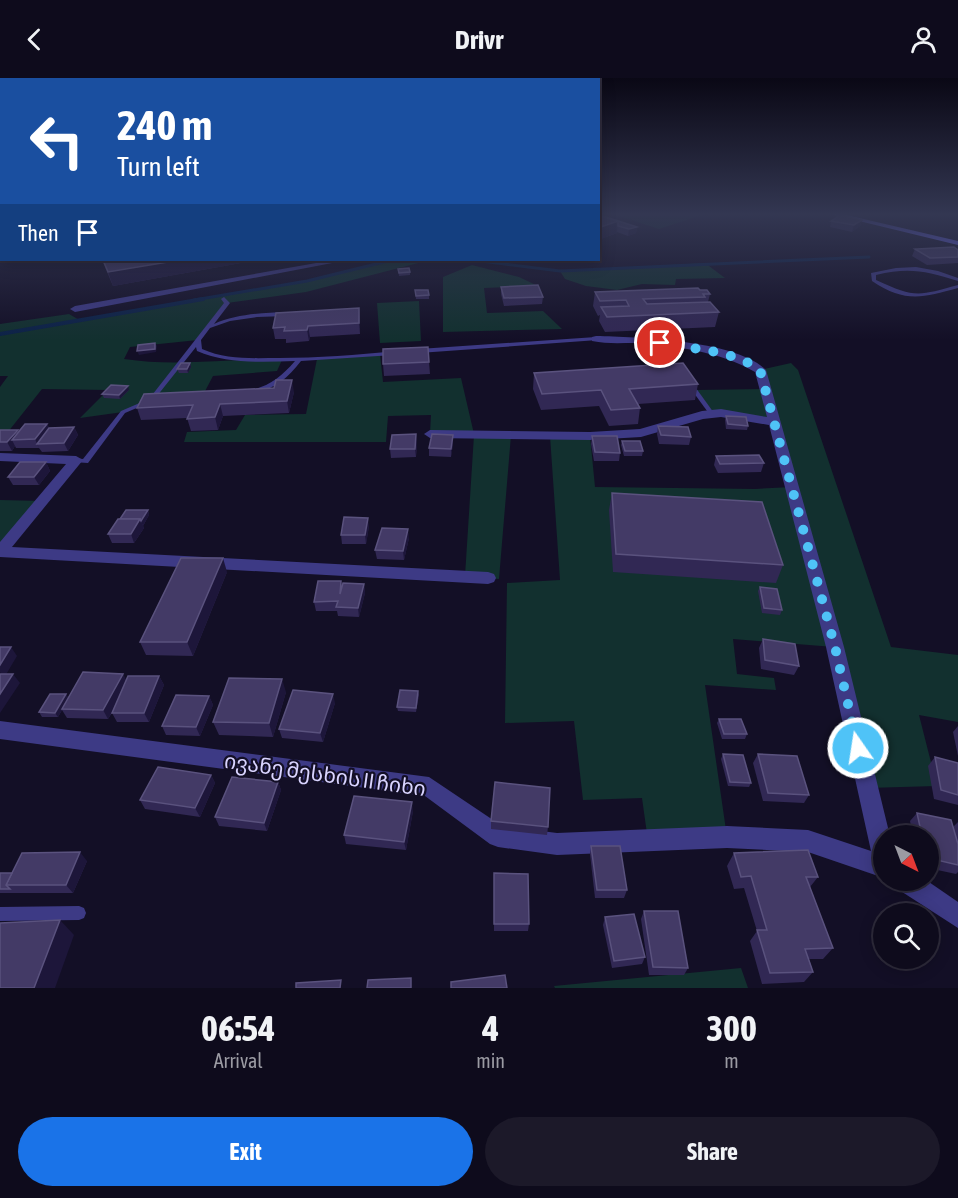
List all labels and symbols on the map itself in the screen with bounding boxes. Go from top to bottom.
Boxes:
pin [634,317,685,368]
position arrow [826,716,890,780]
street label: ივანე მესხის II ჩიხი [223,748,427,801]
north arrow [873,825,939,891]

